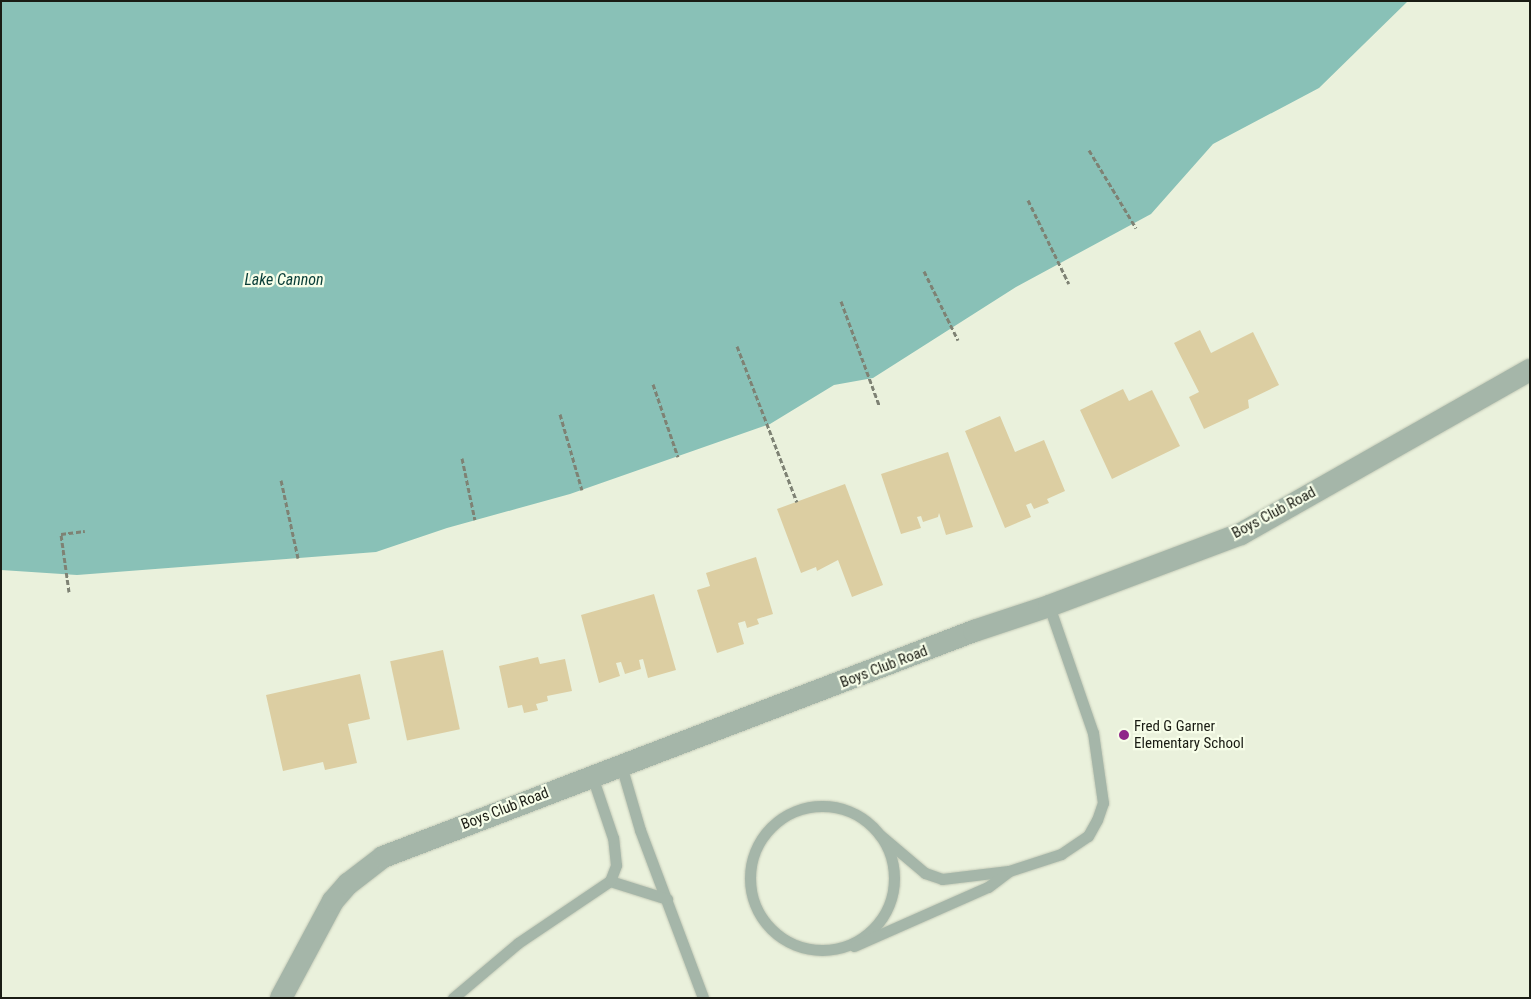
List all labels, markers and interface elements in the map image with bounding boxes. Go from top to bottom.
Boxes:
water label: Lake Cannon [244,270,324,290]
street label: Boys Club Road [1229,483,1319,543]
street label: Boys Club Road [838,642,930,692]
place label: Fred G Garner Elementary School [1134,717,1244,752]
marker: Fred G Garner Elementary School [1118,729,1130,741]
street label: Boys Club Road [459,784,551,834]

